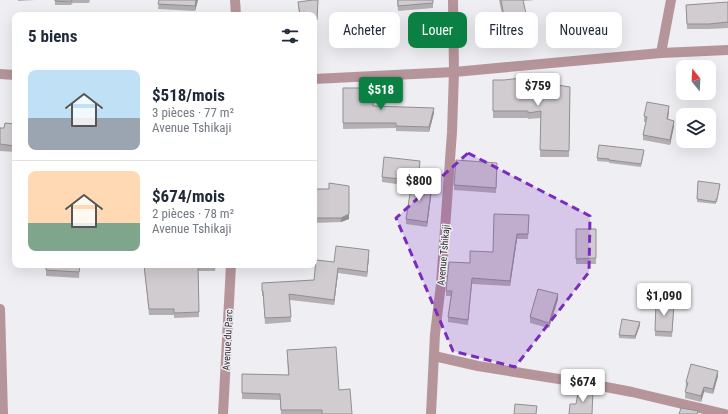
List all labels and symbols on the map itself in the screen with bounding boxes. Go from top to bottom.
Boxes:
north arrow [676,60,716,100]
pin: $759 [514,73,562,107]
pin: $518 [357,77,405,111]
pin: $800 [395,168,443,202]
street label: Avenue Tshikaji [435,224,452,286]
pin: $1,090 [631,283,697,317]
street label: Avenue du Parc [220,309,235,371]
pin: $674 [559,369,607,403]

